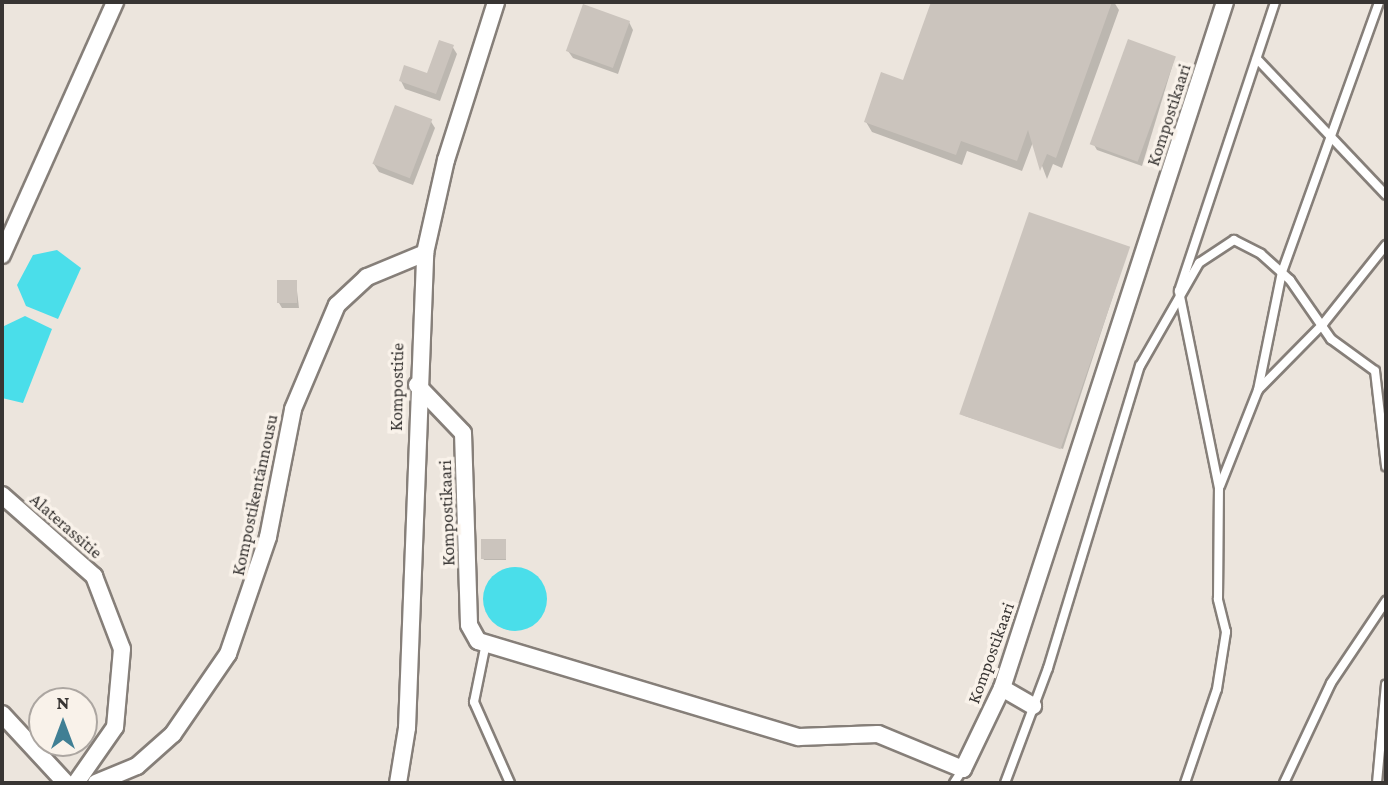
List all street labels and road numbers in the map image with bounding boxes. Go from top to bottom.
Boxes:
street label: Kompostikaari [1142,61,1196,169]
street label: Kompostitie [385,343,409,431]
street label: Kompostikentännousu [227,412,283,578]
street label: Kompostikaari [434,460,460,566]
street label: Alaterassitie [25,489,107,563]
street label: Kompostikaari [963,600,1019,706]

